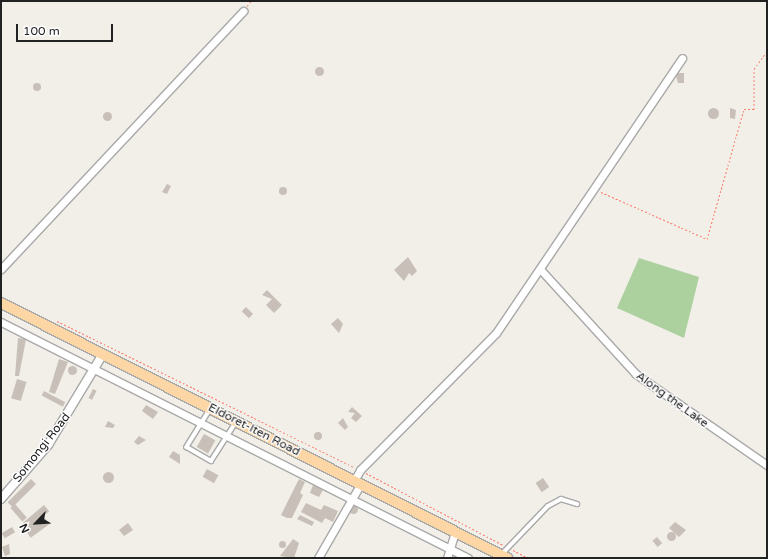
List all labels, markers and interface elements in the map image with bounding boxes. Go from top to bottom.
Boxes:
scale bar [18,16,115,42]
text: 100 m [23,24,60,38]
street label: Along the Lake [633,369,711,431]
street label: Eldoret-Iten Road [206,401,302,459]
street label: Somongi Road [10,410,74,486]
north arrow [16,503,56,543]
text: N [17,522,32,535]

